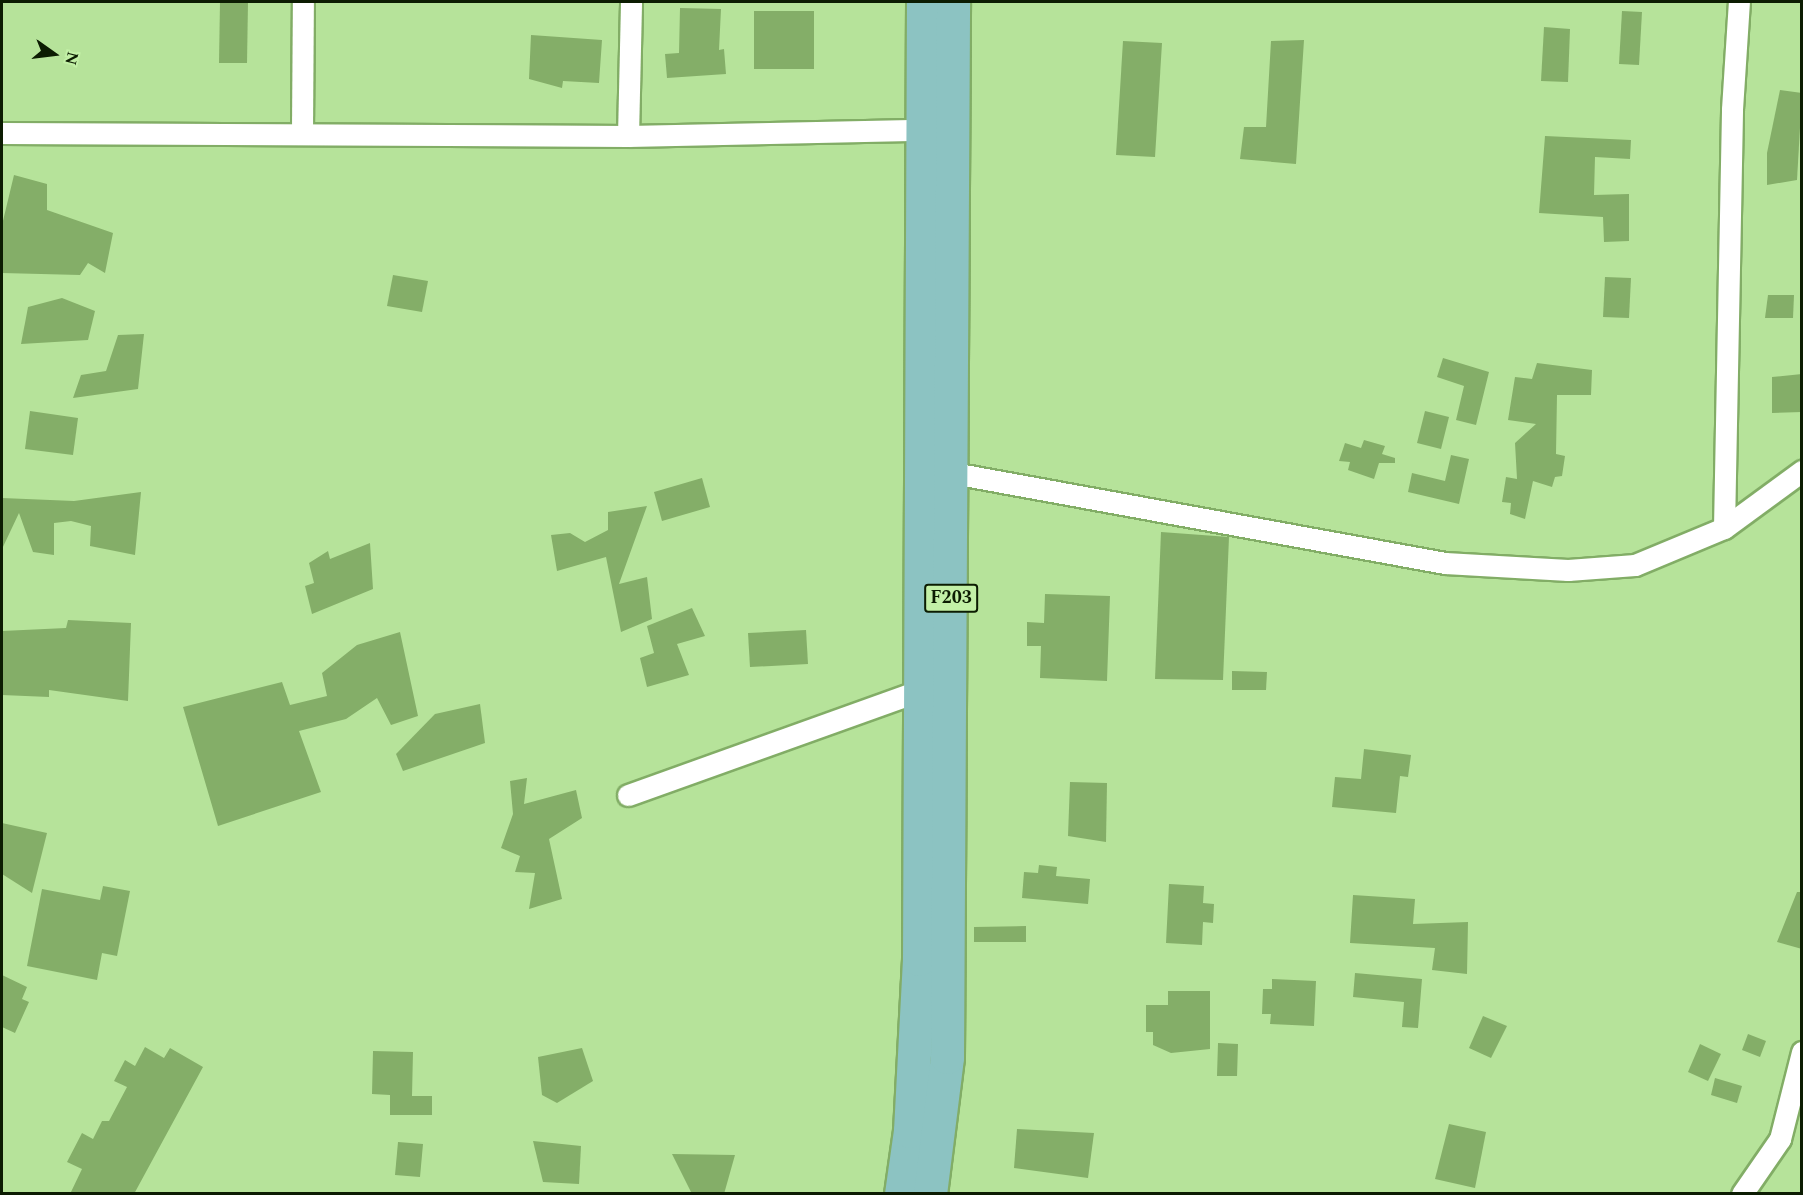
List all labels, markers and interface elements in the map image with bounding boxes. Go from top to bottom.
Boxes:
north arrow [24,24,84,84]
text: N [58,49,85,68]
road number: F203 [924,583,978,613]

